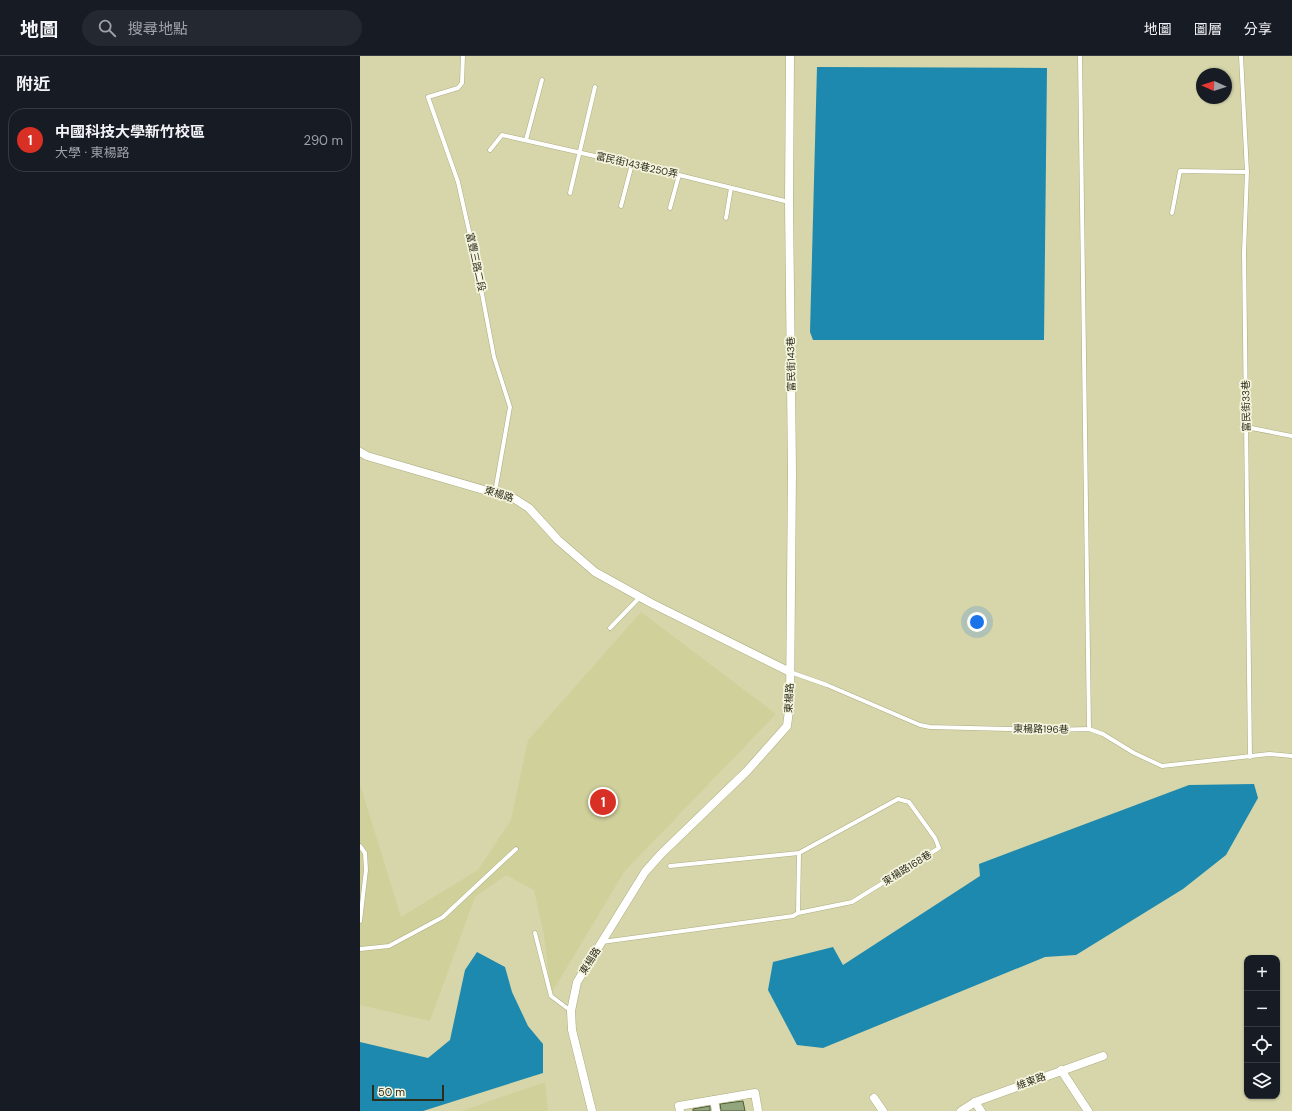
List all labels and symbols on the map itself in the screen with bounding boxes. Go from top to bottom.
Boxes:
north arrow [1196,68,1232,104]
street label: 富民街143巷250弄 [595,149,679,181]
street label: 富豐三路二段 [463,231,489,293]
street label: 富民街143巷 [784,336,798,392]
street label: 富民街33巷 [1239,380,1253,432]
street label: 東楊路 [483,483,515,505]
your location [967,612,987,632]
street label: 東楊路 [782,683,796,713]
street label: 東楊路196巷 [1013,722,1069,736]
pin: 1 [590,787,616,817]
street label: 東楊路168巷 [880,848,934,888]
street label: 東楊路 [577,945,603,977]
street label: 維東路 [1015,1070,1047,1092]
scale bar [372,1083,444,1102]

